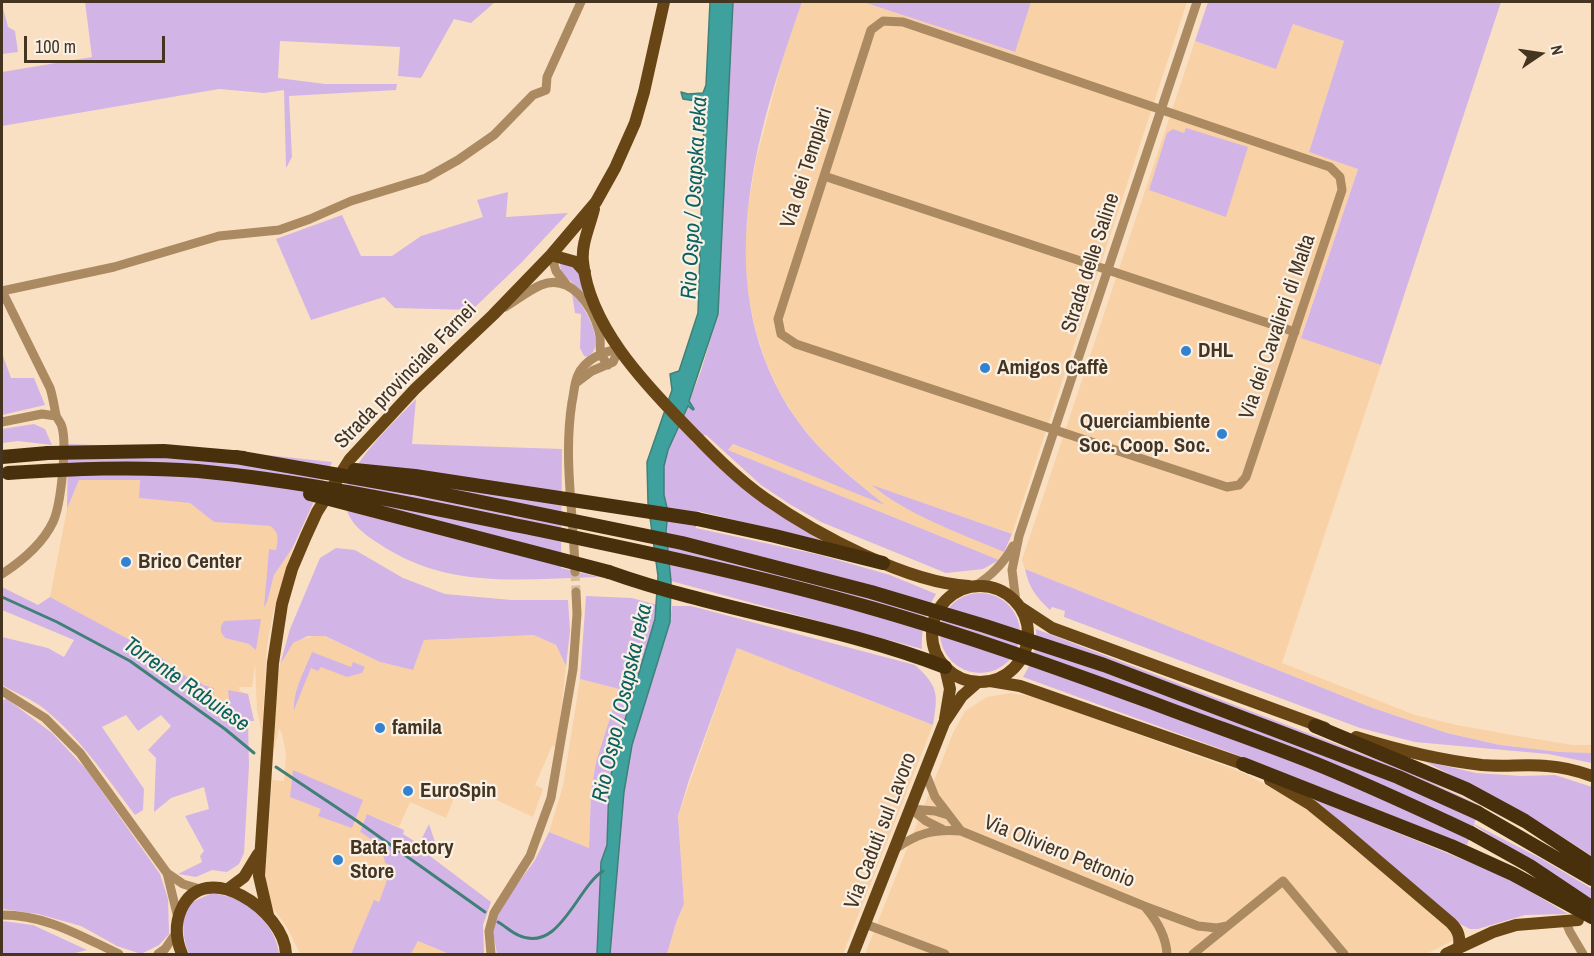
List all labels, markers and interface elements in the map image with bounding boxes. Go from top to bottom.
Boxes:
scale bar [27,24,168,62]
north arrow [1510,24,1570,84]
text: 100 m [35,34,76,59]
text: N [1546,43,1569,57]
water label: Rio Ospo / Osapska reka [677,96,713,300]
street label: Via dei Templari [776,105,838,231]
street label: Strada delle Saline [1057,190,1125,336]
street label: Via dei Cavalieri di Malta [1235,231,1321,423]
street label: Strada provinciale Farnei [330,298,482,454]
place label: DHL [1198,338,1233,364]
marker: DHL [1179,344,1193,358]
place label: Amigos Caffè [997,355,1108,381]
marker: Amigos Caffè [978,361,992,375]
place label: Querciambiente Soc. Coop. Soc. [1079,409,1210,459]
marker: Querciambiente Soc. Coop. Soc. [1215,427,1229,441]
place label: Brico Center [138,549,241,575]
marker: Brico Center [119,555,133,569]
water label: Rio Ospo / Osapska reka [587,601,659,805]
water label: Torrente Rabuiese [118,632,254,738]
place label: famila [392,715,442,741]
marker: famila [373,721,387,735]
street label: Via Caduti sul Lavoro [840,749,922,913]
place label: EuroSpin [420,778,497,804]
marker: EuroSpin [401,784,415,798]
street label: Via Oliviero Petronio [980,810,1138,894]
place label: Bata Factory Store [350,835,453,885]
marker: Bata Factory Store [331,853,345,867]

